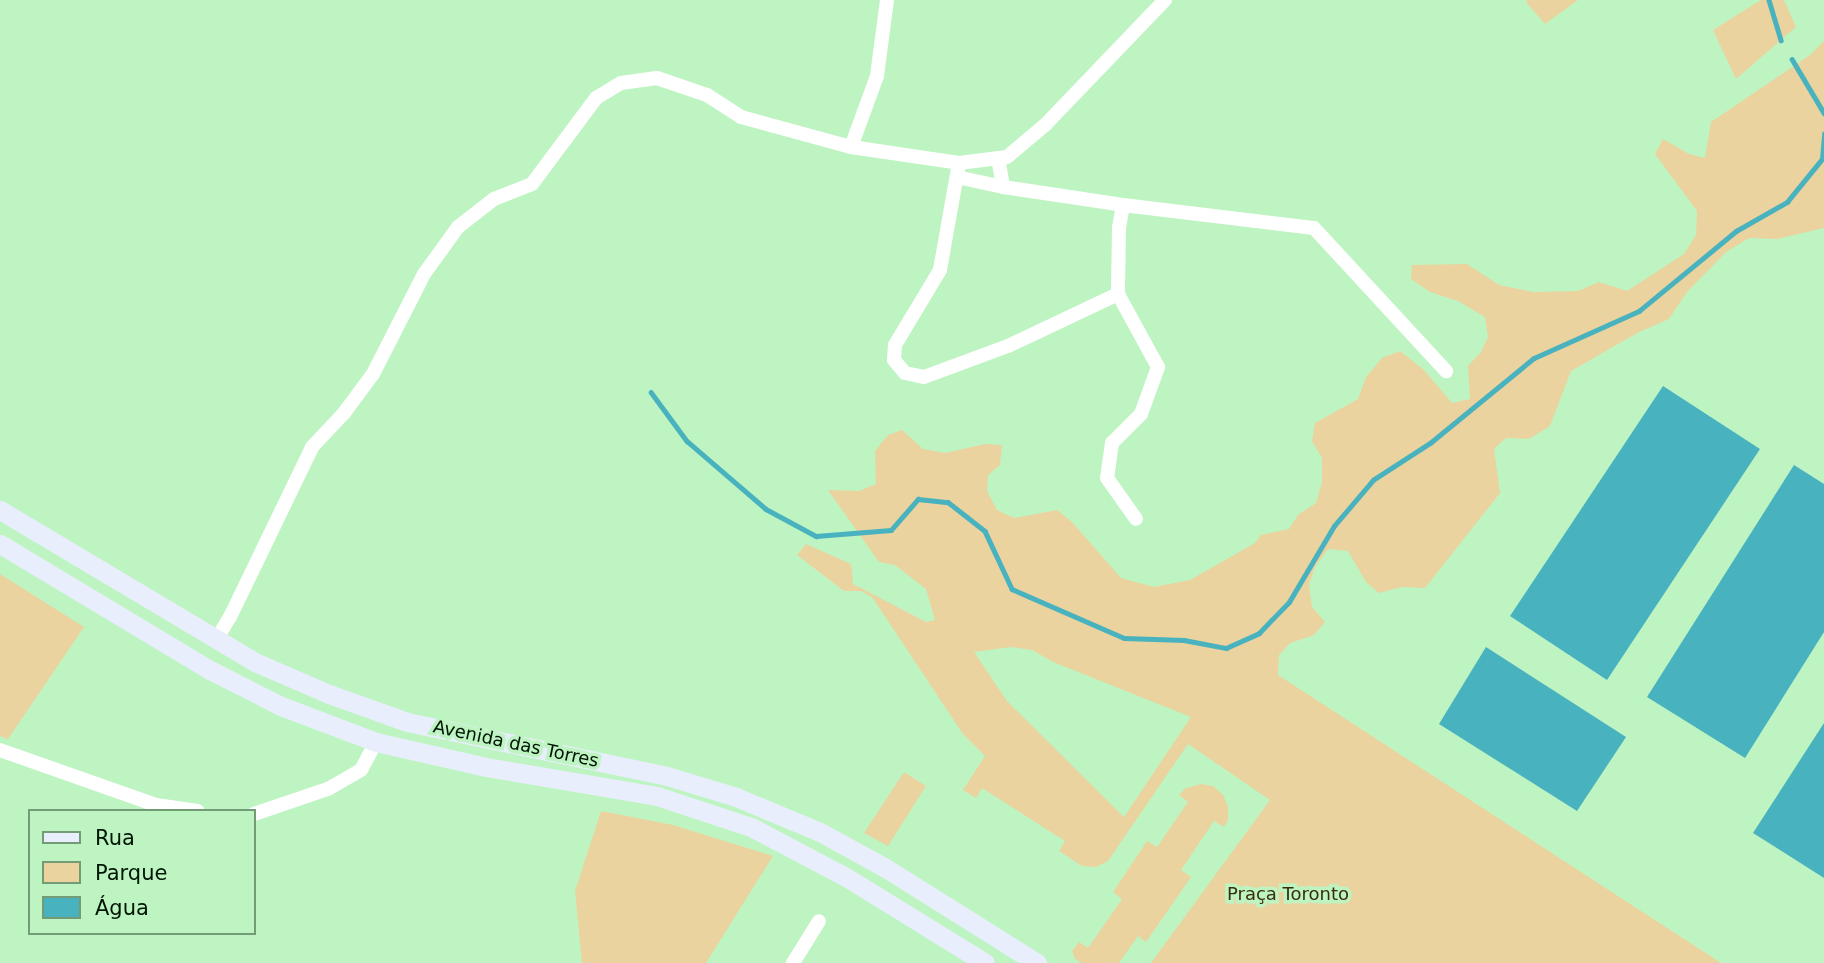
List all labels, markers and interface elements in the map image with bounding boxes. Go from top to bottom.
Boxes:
street label: Avenida das Torres [431,716,601,772]
legend [28,809,256,935]
text: Rua [95,826,135,850]
text: Parque [95,861,167,885]
park label: Praça Toronto [1227,883,1349,905]
text: Água [95,896,149,920]

